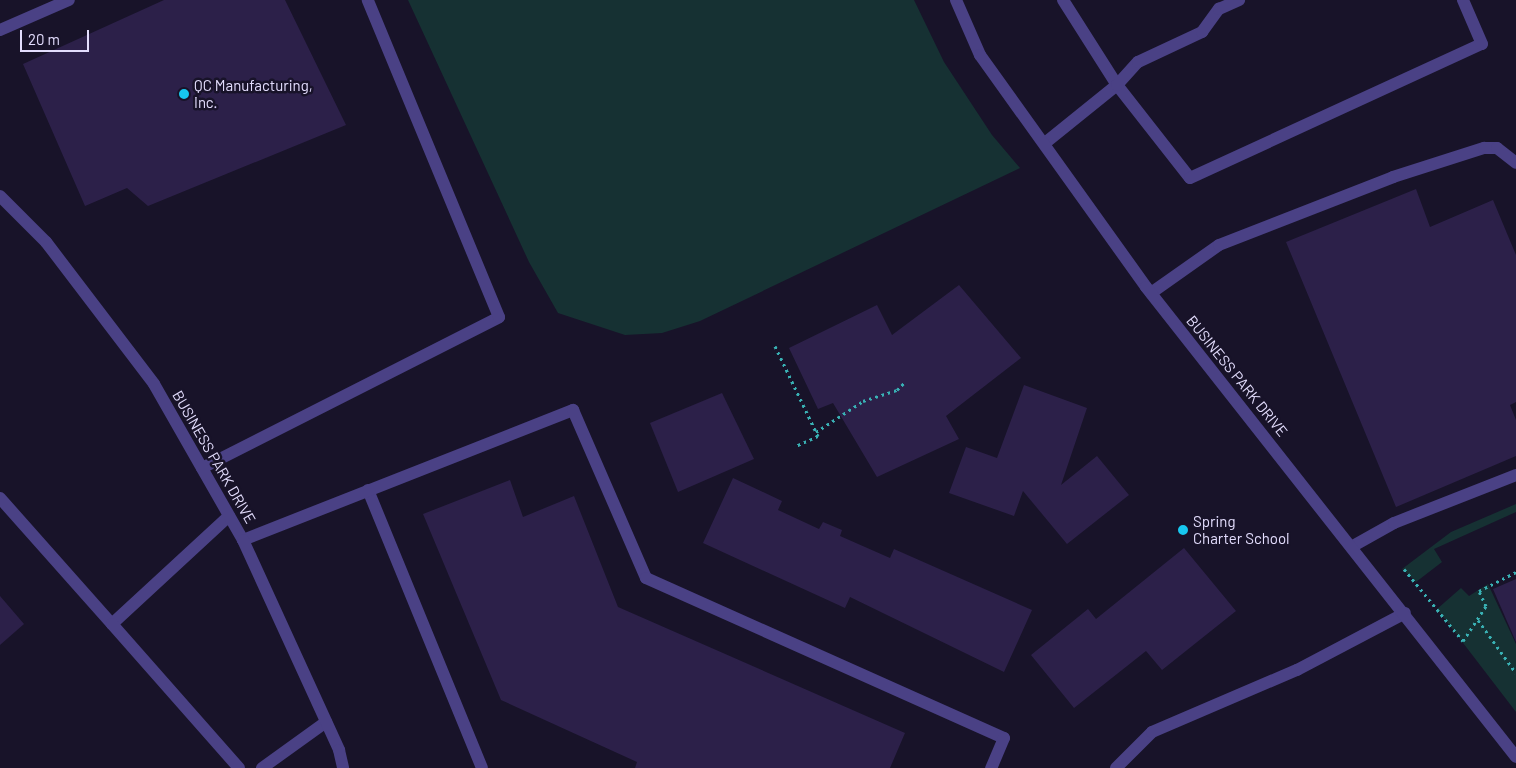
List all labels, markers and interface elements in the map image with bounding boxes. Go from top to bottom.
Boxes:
scale bar [22,20,91,52]
text: 20 m [28,30,60,48]
place label: QC Manufacturing, Inc. [194,76,313,111]
marker: QC Manufacturing, Inc. [178,88,190,100]
street label: BUSINESS PARK DRIVE [1183,312,1291,440]
street label: BUSINESS PARK DRIVE [169,387,259,527]
place label: Spring Charter School [1193,512,1290,547]
marker: Spring Charter School [1177,524,1189,536]

